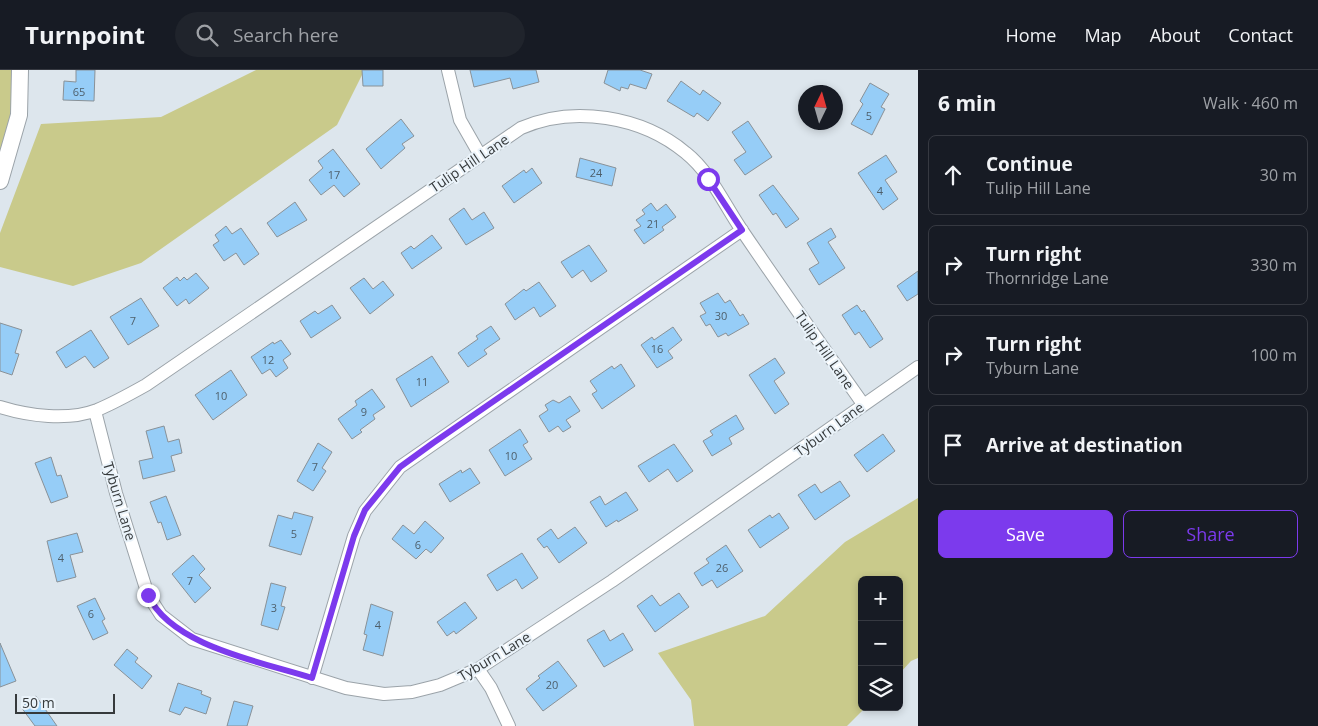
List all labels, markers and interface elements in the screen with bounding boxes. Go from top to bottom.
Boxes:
search box [175,12,525,57]
text: Turnpoint [25,18,145,51]
icon: search [193,21,221,49]
text: Search here [233,22,339,48]
text: Home [1006,23,1056,47]
text: Map [1084,23,1122,47]
text: About [1150,23,1200,47]
text: Contact [1228,23,1293,47]
house number: 65 [73,84,85,99]
north arrow [798,85,843,130]
text: 6 min [938,89,996,117]
text: Walk · 460 m [1203,92,1298,114]
house number: 5 [866,108,872,123]
street label: Tulip Hill Lane [426,129,512,197]
text: Continue [986,151,1073,177]
icon: ahead [939,161,967,189]
text: 30 m [1260,164,1297,186]
house number: 24 [590,165,603,180]
house number: 17 [328,167,340,182]
route start [697,168,720,191]
text: Tulip Hill Lane [986,177,1091,199]
house number: 4 [877,183,884,198]
house number: 21 [647,216,659,231]
text: Turn right [986,241,1081,267]
icon: right [939,251,967,279]
text: 330 m [1251,254,1297,276]
text: Thornridge Lane [986,267,1109,289]
street label: Tulip Hill Lane [791,307,859,393]
house number: 30 [715,308,727,323]
house number: 7 [130,313,136,328]
text: Turn right [986,331,1081,357]
house number: 16 [651,341,663,356]
icon: right [939,341,967,369]
text: 100 m [1251,344,1297,366]
house number: 12 [262,352,274,367]
text: Tyburn Lane [986,357,1079,379]
house number: 11 [416,374,428,389]
house number: 10 [215,388,227,403]
street label: Tyburn Lane [791,397,868,461]
house number: 9 [361,404,367,419]
icon: arrive [939,431,967,459]
text: Arrive at destination [986,432,1183,458]
house number: 10 [505,448,517,463]
street label: Tyburn Lane [99,459,141,543]
house number: 7 [312,459,318,474]
button: Save [938,510,1113,558]
button: Share [1123,510,1298,558]
house number: 5 [291,526,297,541]
house number: 6 [415,537,421,552]
house number: 4 [58,550,65,565]
house number: 26 [716,560,728,575]
house number: 7 [187,573,193,588]
map controls [858,576,903,711]
button: + [858,576,903,621]
route end [137,584,160,607]
house number: 3 [271,600,277,615]
house number: 6 [88,606,94,621]
house number: 4 [375,617,382,632]
button: − [858,621,903,666]
street label: Tyburn Lane [454,627,534,685]
button: layers [858,666,903,711]
house number: 20 [546,677,558,692]
scale bar [15,691,115,714]
text: 50 m [22,693,55,712]

